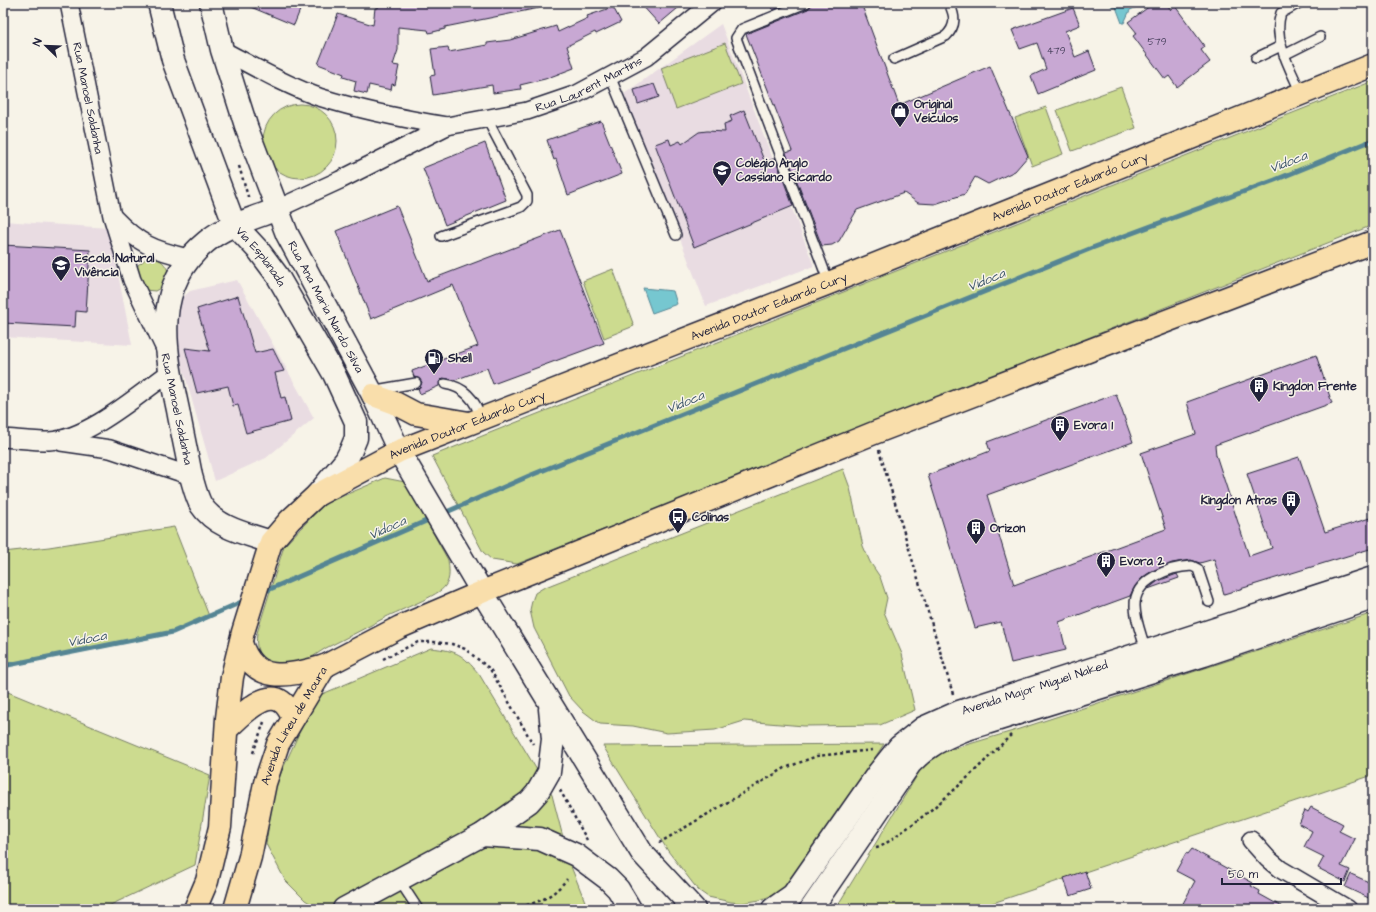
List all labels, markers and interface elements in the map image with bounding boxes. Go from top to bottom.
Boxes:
north arrow [26,26,66,66]
house number: 579 [1148,35,1167,49]
text: N [29,36,46,48]
street label: Rua Manoel Saldanha [68,41,107,156]
house number: 479 [1047,44,1066,58]
street label: Rua Laurent Martins [533,53,645,117]
place label: Original Veículos [913,96,958,127]
shop icon: Original Veículos [889,100,911,128]
water label: Vidoca [1267,146,1311,177]
street label: Avenida Doutor Eduardo Cury [989,148,1151,226]
place label: Colégio Anglo Cassiano Ricardo [736,155,832,186]
school or university icon: Colégio Anglo Cassiano Ricardo [711,159,733,187]
street label: Via Esplanada [232,223,290,290]
street label: Rua Ana Maria Nardo Silva [283,238,368,376]
place label: Escola Natural Vivência [74,250,155,281]
school or university icon: Escola Natural Vivência [50,254,72,282]
water label: Vidoca [965,264,1009,296]
street label: Avenida Doutor Eduardo Cury [688,268,850,345]
fuel station icon: Shell [423,347,445,375]
place label: Shell [447,350,472,367]
street label: Rua Manoel Saldanha [156,352,197,466]
building icon: Kingdon Frente [1248,375,1270,403]
place label: Kingdon Frente [1273,378,1357,397]
water label: Vidoca [664,386,708,418]
street label: Avenida Doutor Eduardo Cury [386,387,549,464]
building icon: Evora 1 [1049,414,1071,442]
place label: Evora 1 [1074,417,1114,434]
building icon: Kingdon Atras [1280,489,1302,517]
place label: Kingdon Atras [1201,492,1277,511]
bus stop icon: Colinas [667,506,689,534]
place label: Colinas [692,509,729,526]
water label: Vidoca [366,511,410,544]
building icon: Orizon [965,517,987,545]
place label: Orizon [990,520,1025,537]
building icon: Evora 2 [1095,550,1117,578]
place label: Evora 2 [1120,553,1165,570]
water label: Vidoca [66,626,109,652]
street label: Avenida Major Miguel Naked [960,656,1110,720]
street label: Avenida Lineu de Moura [257,663,332,787]
scale bar [1222,860,1341,886]
text: 50 m [1228,866,1259,883]

